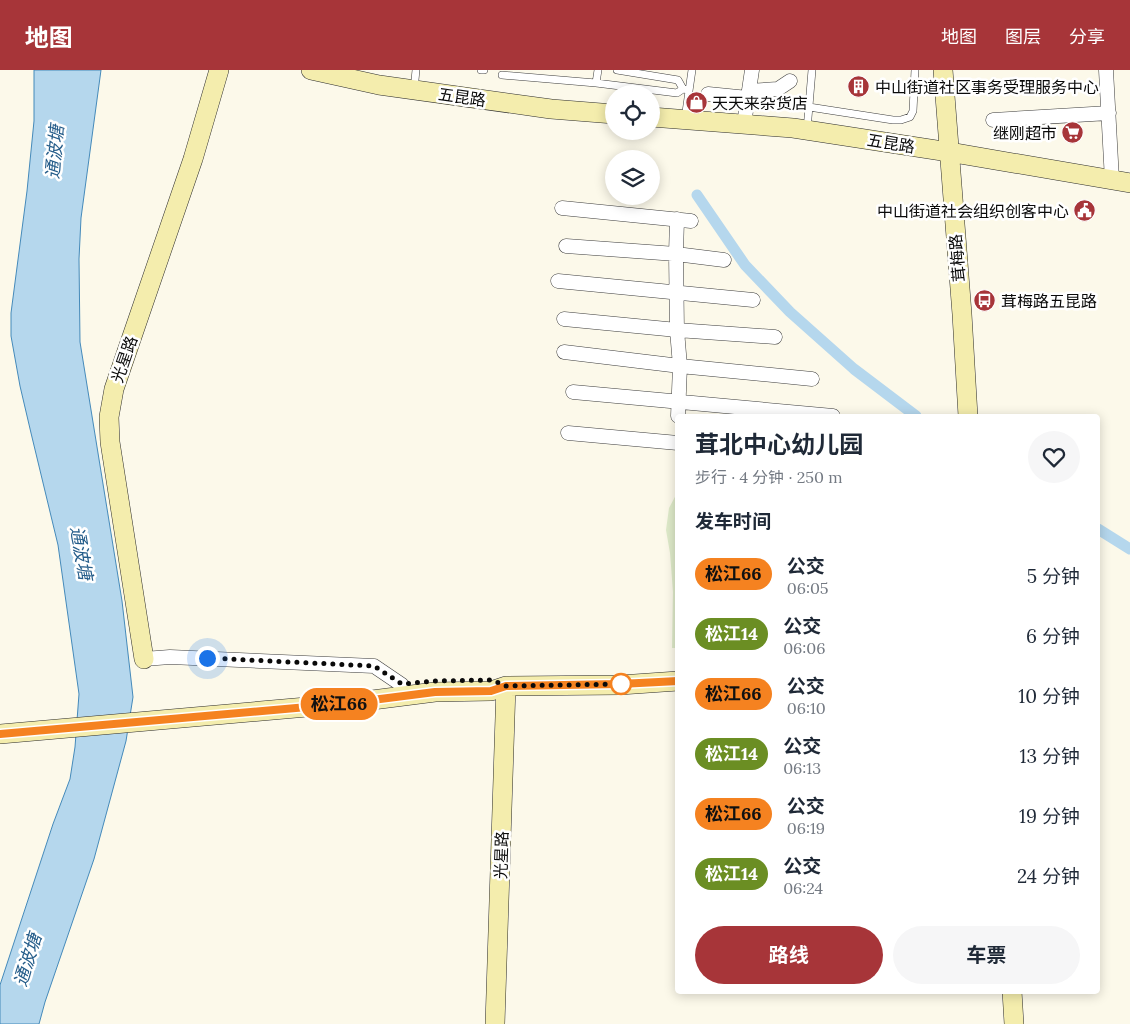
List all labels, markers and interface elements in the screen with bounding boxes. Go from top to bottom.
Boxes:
text: 地图 [25,22,73,53]
text: 地图 [941,25,977,48]
text: 图层 [1005,25,1041,48]
text: 分享 [1069,25,1105,48]
building icon: 中山街道社区事务受理服务中心 [847,75,871,99]
place label: 中山街道社区事务受理服务中心 [875,77,1099,97]
street label: 五昆路 [437,84,487,110]
map controls [605,85,660,205]
button: locate [605,85,660,140]
shop icon: 天天来杂货店 [684,91,708,115]
place label: 天天来杂货店 [712,93,808,113]
water label: 通波塘 [41,121,69,180]
supermarket icon: 继刚超市 [1061,121,1085,145]
place label: 继刚超市 [993,123,1057,143]
street label: 五昆路 [866,129,916,157]
button: layers [605,150,660,205]
public building icon: 中山街道社会组织创客中心 [1073,199,1097,223]
place label: 中山街道社会组织创客中心 [877,201,1069,221]
street label: 茸梅路 [945,233,969,283]
bus stop icon: 茸梅路五昆路 [973,289,997,313]
place label: 茸梅路五昆路 [1001,291,1097,311]
street label: 光星路 [107,333,141,385]
text: 茸北中心幼儿园 [695,429,863,460]
button: heart [1028,431,1080,483]
text: 步行 · 4 分钟 · 250 m [695,467,842,487]
text: 发车时间 [695,509,771,533]
water label: 通波塘 [65,524,98,584]
text: 公交 [787,554,825,578]
text: 松江66 [705,562,762,585]
text: 5 分钟 [1027,564,1080,588]
text: 06:05 [787,578,829,598]
text: 公交 [783,614,821,638]
text: 松江14 [705,622,758,645]
text: 6 分钟 [1026,624,1080,648]
text: 06:06 [783,638,826,658]
your location [195,646,220,671]
unlabelled marker [610,673,632,695]
text: 公交 [787,674,825,698]
text: 松江66 [705,682,762,705]
text: 10 分钟 [1018,684,1080,708]
line badge: 松江66 [304,688,374,720]
text: 松江66 [311,692,367,715]
text: 06:10 [787,698,826,718]
text: 公交 [783,734,821,758]
text: 松江14 [705,742,758,765]
text: 13 分钟 [1020,744,1080,768]
text: 06:13 [783,758,821,778]
text: 公交 [787,794,825,818]
text: 松江66 [705,802,762,825]
text: 19 分钟 [1019,804,1080,828]
text: 06:19 [787,818,825,838]
street label: 光星路 [490,831,512,879]
text: 公交 [783,854,821,878]
text: 松江14 [705,862,758,885]
text: 24 分钟 [1017,864,1080,888]
text: 06:24 [783,878,823,898]
button: 路线 [695,926,883,984]
button: 车票 [893,926,1080,984]
water label: 通波塘 [9,928,47,989]

